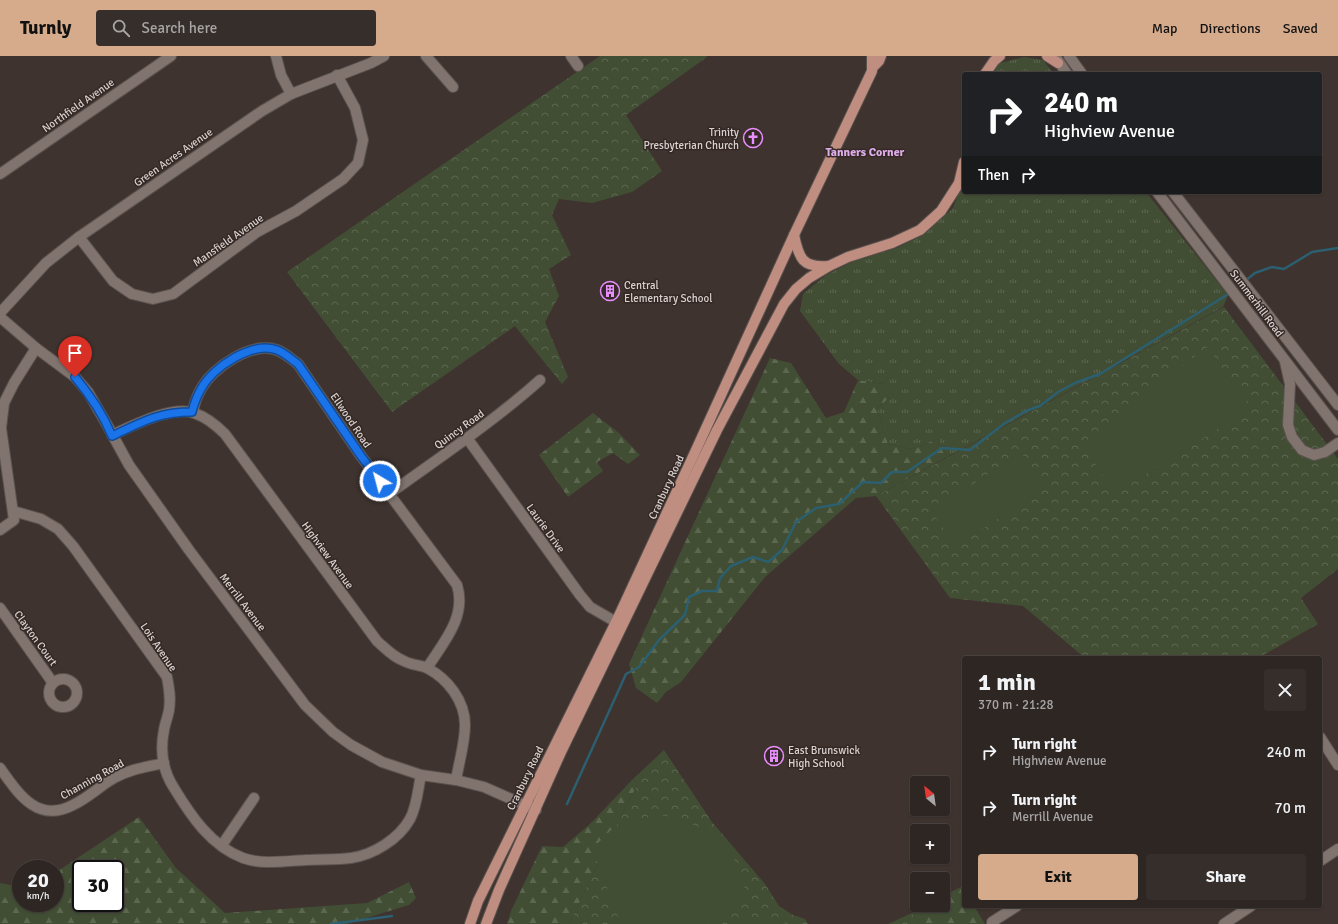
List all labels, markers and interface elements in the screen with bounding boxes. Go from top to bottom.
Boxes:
search box [96,10,376,46]
text: Turnly [20,16,72,40]
icon: search [110,17,132,39]
text: Search here [142,19,217,37]
text: Map [1152,20,1178,37]
text: Directions [1200,20,1261,37]
text: Saved [1283,20,1318,37]
street label: Northfield Avenue [40,76,117,135]
text: 240 m [1044,86,1118,120]
icon: right [978,88,1030,140]
text: Highview Avenue [1044,120,1175,142]
street label: Green Acres Avenue [131,125,215,189]
place label: Trinity Presbyterian Church [644,126,740,152]
church icon: Trinity Presbyterian Church [742,127,764,149]
district label: Tanners Corner [826,145,905,160]
icon: right [1017,164,1039,186]
text: Then [978,166,1009,184]
street label: Mansfield Avenue [191,211,266,270]
street label: Summerhill Road [1227,267,1286,339]
place label: Central Elementary School [624,279,712,305]
building icon: Central Elementary School [599,280,621,302]
pin [58,336,92,377]
icon: arrive [64,342,86,364]
street label: Ellwood Road [327,390,374,450]
street label: Quincy Road [432,407,487,452]
street label: Cranbury Road [646,453,687,521]
position arrow [359,460,401,502]
street label: Laurie Drive [524,501,568,555]
street label: Highview Avenue [299,519,356,591]
street label: Merrill Avenue [217,571,269,634]
street label: Clayton Court [11,608,60,668]
street label: Lois Avenue [138,621,180,674]
text: 1 min [978,667,1036,697]
button: close [1264,669,1306,711]
text: 370 m · 21:28 [978,697,1054,713]
text: Turn right [1012,735,1077,753]
icon: right [978,741,1000,763]
text: 240 m [1266,743,1306,761]
street label: Cranbury Road [504,744,547,812]
place label: East Brunswick High School [788,744,860,770]
building icon: East Brunswick High School [763,745,785,767]
text: Highview Avenue [1012,753,1107,769]
street label: Channing Road [58,756,127,802]
north arrow [910,776,950,816]
map controls [910,776,950,912]
text: Turn right [1012,791,1077,809]
icon: right [978,797,1000,819]
text: 70 m [1275,799,1306,817]
text: Merrill Avenue [1012,809,1093,825]
button: + [910,824,950,864]
button: Exit [978,854,1138,900]
button: Share [1146,854,1306,900]
speed limit sign: 30 [72,860,124,912]
text: 20 [27,868,49,893]
button: − [910,872,950,912]
text: km/h [27,890,49,902]

